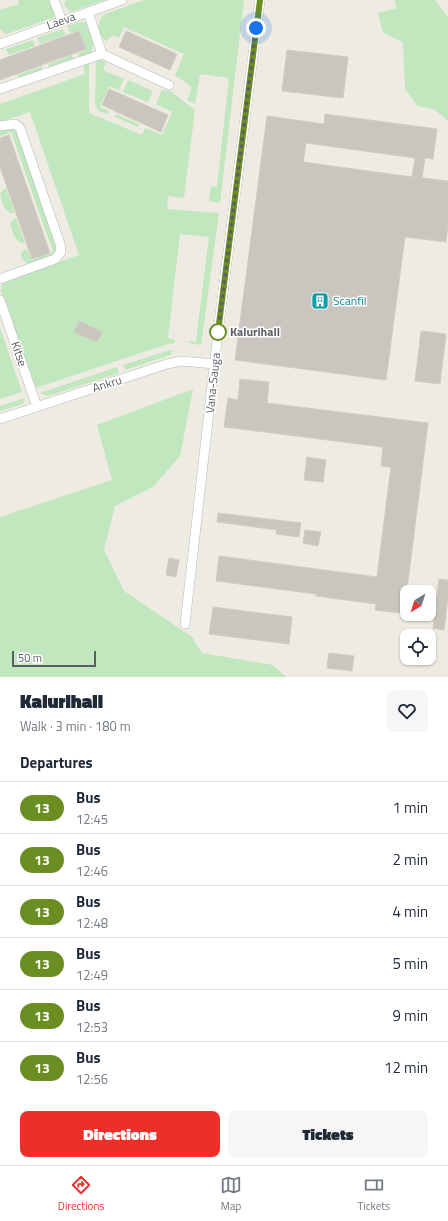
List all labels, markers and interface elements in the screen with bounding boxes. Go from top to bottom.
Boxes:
street label: Laeva [44,7,78,34]
your location [246,18,266,38]
building icon: Scanfil [310,291,330,311]
place label: Scanfil [333,291,367,310]
place label: Kalurihall [230,322,280,341]
marker: Kalurihall [209,323,227,341]
street label: Kitse [6,339,33,369]
street label: Vana-Sauga [200,352,225,414]
street label: Ankru [90,370,124,397]
north arrow [400,585,436,621]
map controls [400,585,436,665]
button: locate [400,629,436,665]
scale bar [12,649,96,668]
text: 50 m [18,650,42,666]
text: Kalurihall [20,686,103,715]
button: heart [386,690,428,732]
text: Walk · 3 min · 180 m [20,716,131,736]
text: Departures [20,751,93,774]
text: Bus [76,786,101,809]
text: 1 min [392,796,428,819]
text: 13 [34,797,50,818]
text: 12:45 [76,809,108,829]
text: Bus [76,838,101,861]
text: 2 min [392,848,428,871]
text: 13 [34,849,50,870]
text: 12:46 [76,861,108,881]
text: Bus [76,890,101,913]
text: 4 min [392,900,428,923]
text: 13 [34,901,50,922]
text: 12:48 [76,913,108,933]
text: Bus [76,942,101,965]
text: 5 min [392,952,428,975]
text: 13 [34,953,50,974]
text: 12:49 [76,965,108,985]
text: Bus [76,994,101,1017]
text: 9 min [392,1004,428,1027]
text: 13 [34,1005,50,1026]
text: 12:53 [76,1017,108,1037]
text: Bus [76,1046,101,1069]
text: 12 min [384,1056,428,1079]
text: 13 [34,1057,50,1078]
text: 12:56 [76,1069,108,1089]
button: Directions [20,1111,220,1157]
button: Tickets [228,1111,428,1157]
tab: Directions [58,1174,104,1214]
tab: Map [220,1174,242,1214]
tab: Tickets [358,1174,390,1214]

